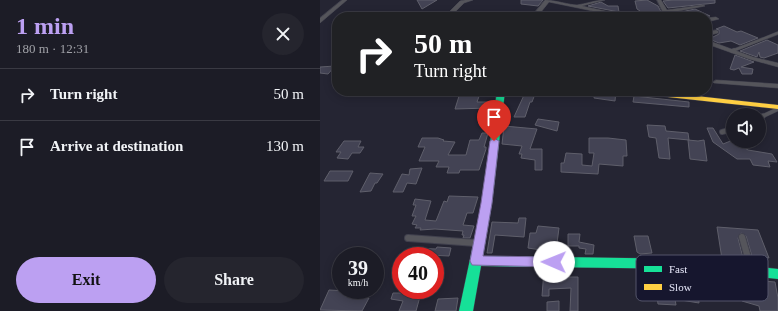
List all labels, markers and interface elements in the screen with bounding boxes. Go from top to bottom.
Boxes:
text: 1 min [16,13,74,39]
button: close [262,13,304,55]
icon: right [348,28,400,80]
text: 50 m [414,28,472,59]
text: 180 m · 12:31 [16,41,89,56]
text: Turn right [414,61,487,81]
icon: right [16,84,38,106]
text: Turn right [50,86,117,102]
text: 50 m [274,86,304,102]
pin [477,100,511,141]
icon: arrive [483,106,505,128]
map controls [726,108,766,148]
button: sound [726,108,766,148]
icon: arrive [16,136,38,158]
text: Arrive at destination [50,138,183,154]
text: 130 m [266,138,304,154]
position arrow [533,241,575,283]
speed limit sign: 40 [392,247,444,299]
legend [636,255,768,301]
button: Exit [16,257,156,303]
button: Share [164,257,304,303]
text: 39 [348,257,368,279]
text: Fast [669,263,687,275]
text: km/h [348,277,368,288]
text: Slow [669,281,692,293]

